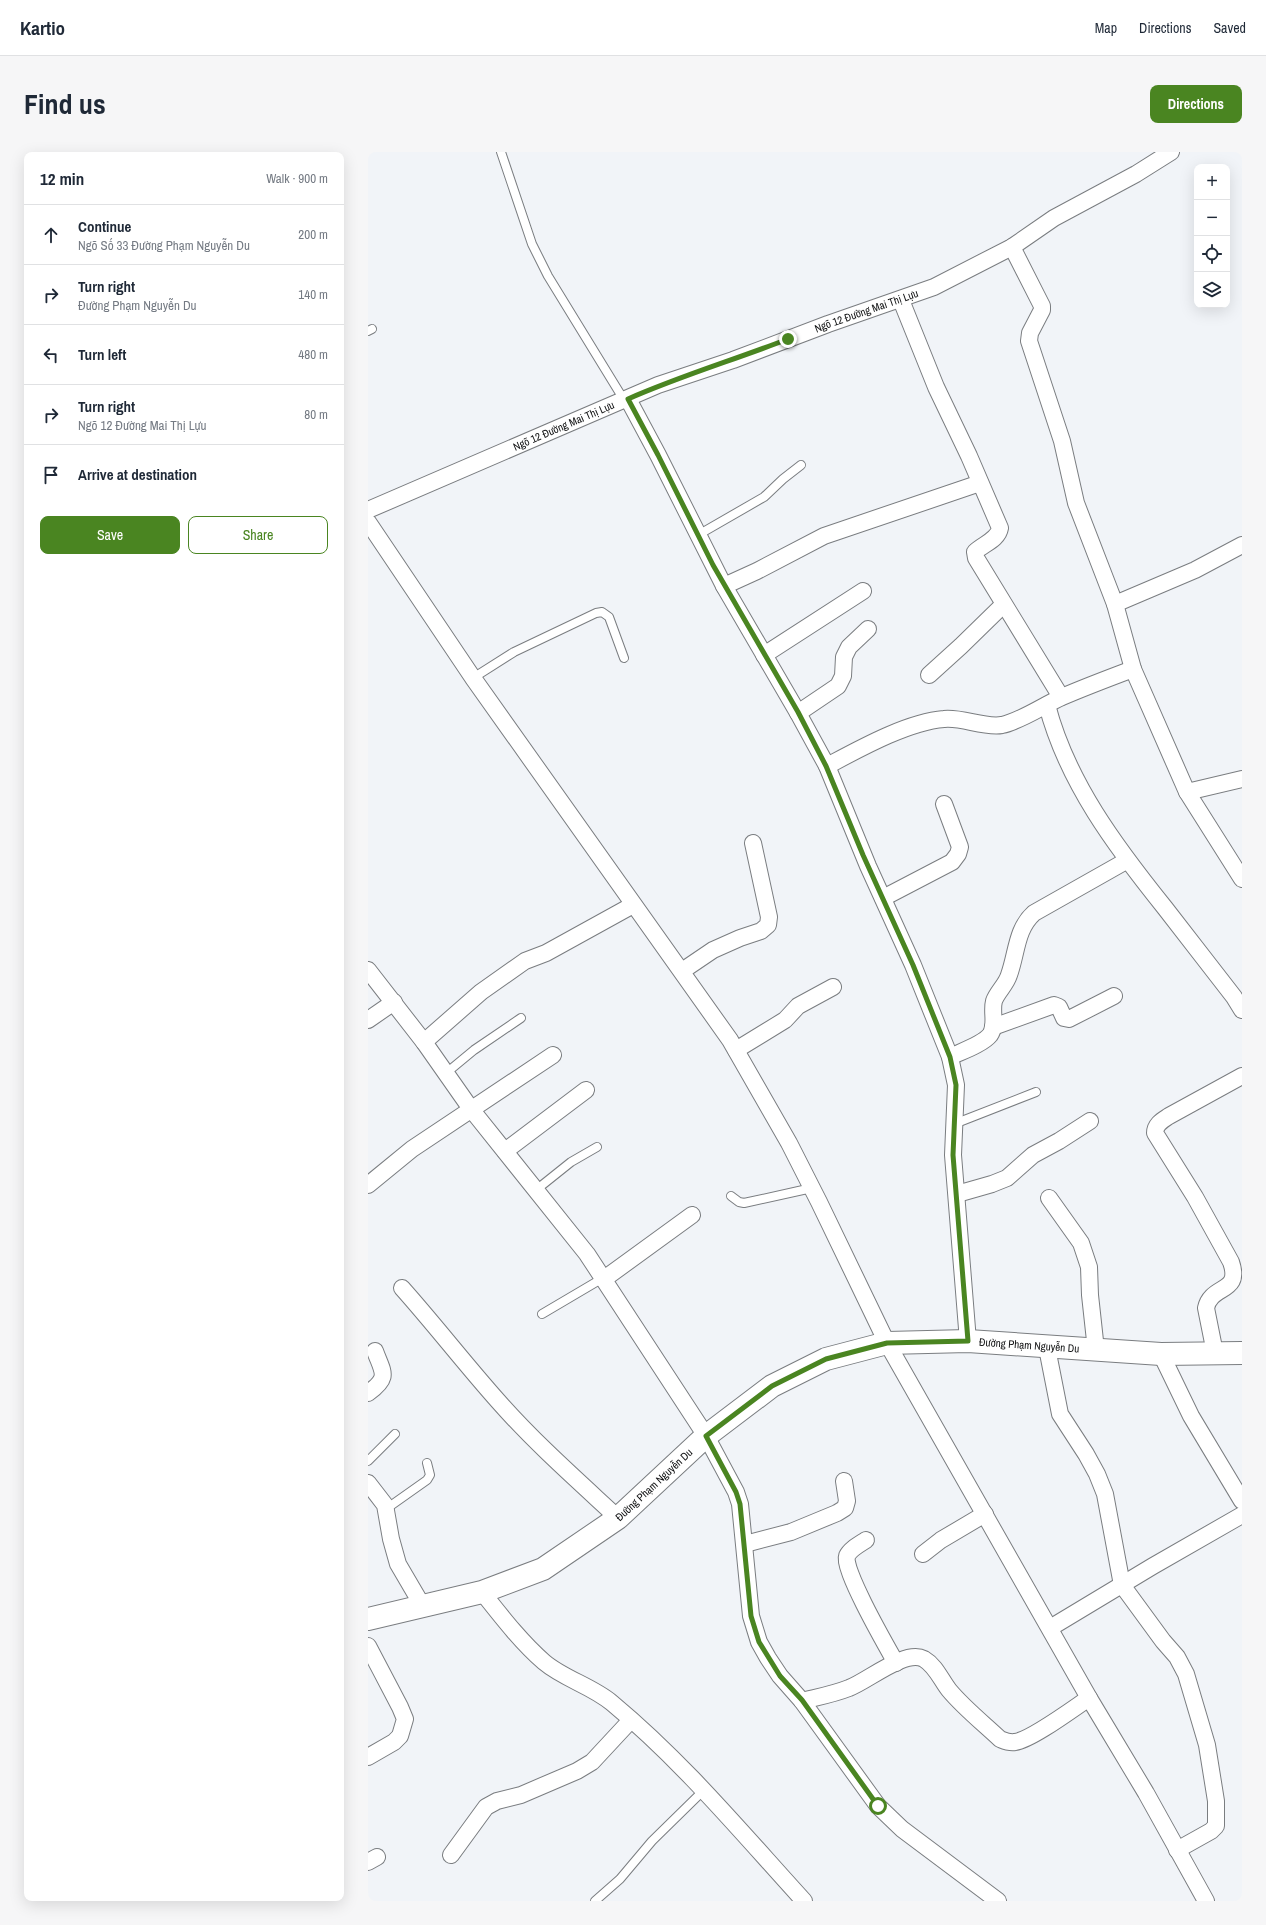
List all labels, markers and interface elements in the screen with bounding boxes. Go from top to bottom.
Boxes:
text: Kartio [20,15,65,41]
text: Map [1095,19,1117,37]
text: Directions [1139,19,1191,37]
text: Saved [1213,19,1246,37]
text: Find us [24,85,106,123]
button: Directions [1150,85,1242,123]
map controls [1194,164,1230,308]
button: + [1194,164,1230,200]
text: 12 min [40,167,84,190]
text: Walk · 900 m [266,170,328,187]
button: − [1194,200,1230,236]
text: Continue [78,216,131,237]
icon: ahead [40,224,62,246]
text: 200 m [298,226,328,243]
button: locate [1194,236,1230,272]
text: Ngõ Số 33 Đường Phạm Nguyễn Du [78,237,250,254]
button: layers [1194,272,1230,308]
text: Turn right [78,276,135,297]
icon: right [40,284,62,306]
text: 140 m [298,286,328,303]
street label: Ngõ 12 Đường Mai Thị Lựu [813,286,920,335]
text: Đường Phạm Nguyễn Du [78,297,197,314]
route end [779,330,797,348]
icon: left [40,344,62,366]
text: Turn left [78,344,126,365]
text: 480 m [298,346,328,363]
text: Turn right [78,396,135,417]
street label: Ngõ 12 Đường Mai Thị Lựu [511,398,616,454]
icon: right [40,404,62,426]
text: 80 m [304,406,328,423]
text: Ngõ 12 Đường Mai Thị Lựu [78,417,206,434]
icon: arrive [40,464,62,486]
text: Arrive at destination [78,464,197,485]
button: Save [40,516,180,554]
button: Share [188,516,328,554]
street label: Đường Phạm Nguyễn Du [979,1335,1080,1355]
street label: Đường Phạm Nguyễn Du [612,1445,695,1524]
route start [869,1797,887,1815]

